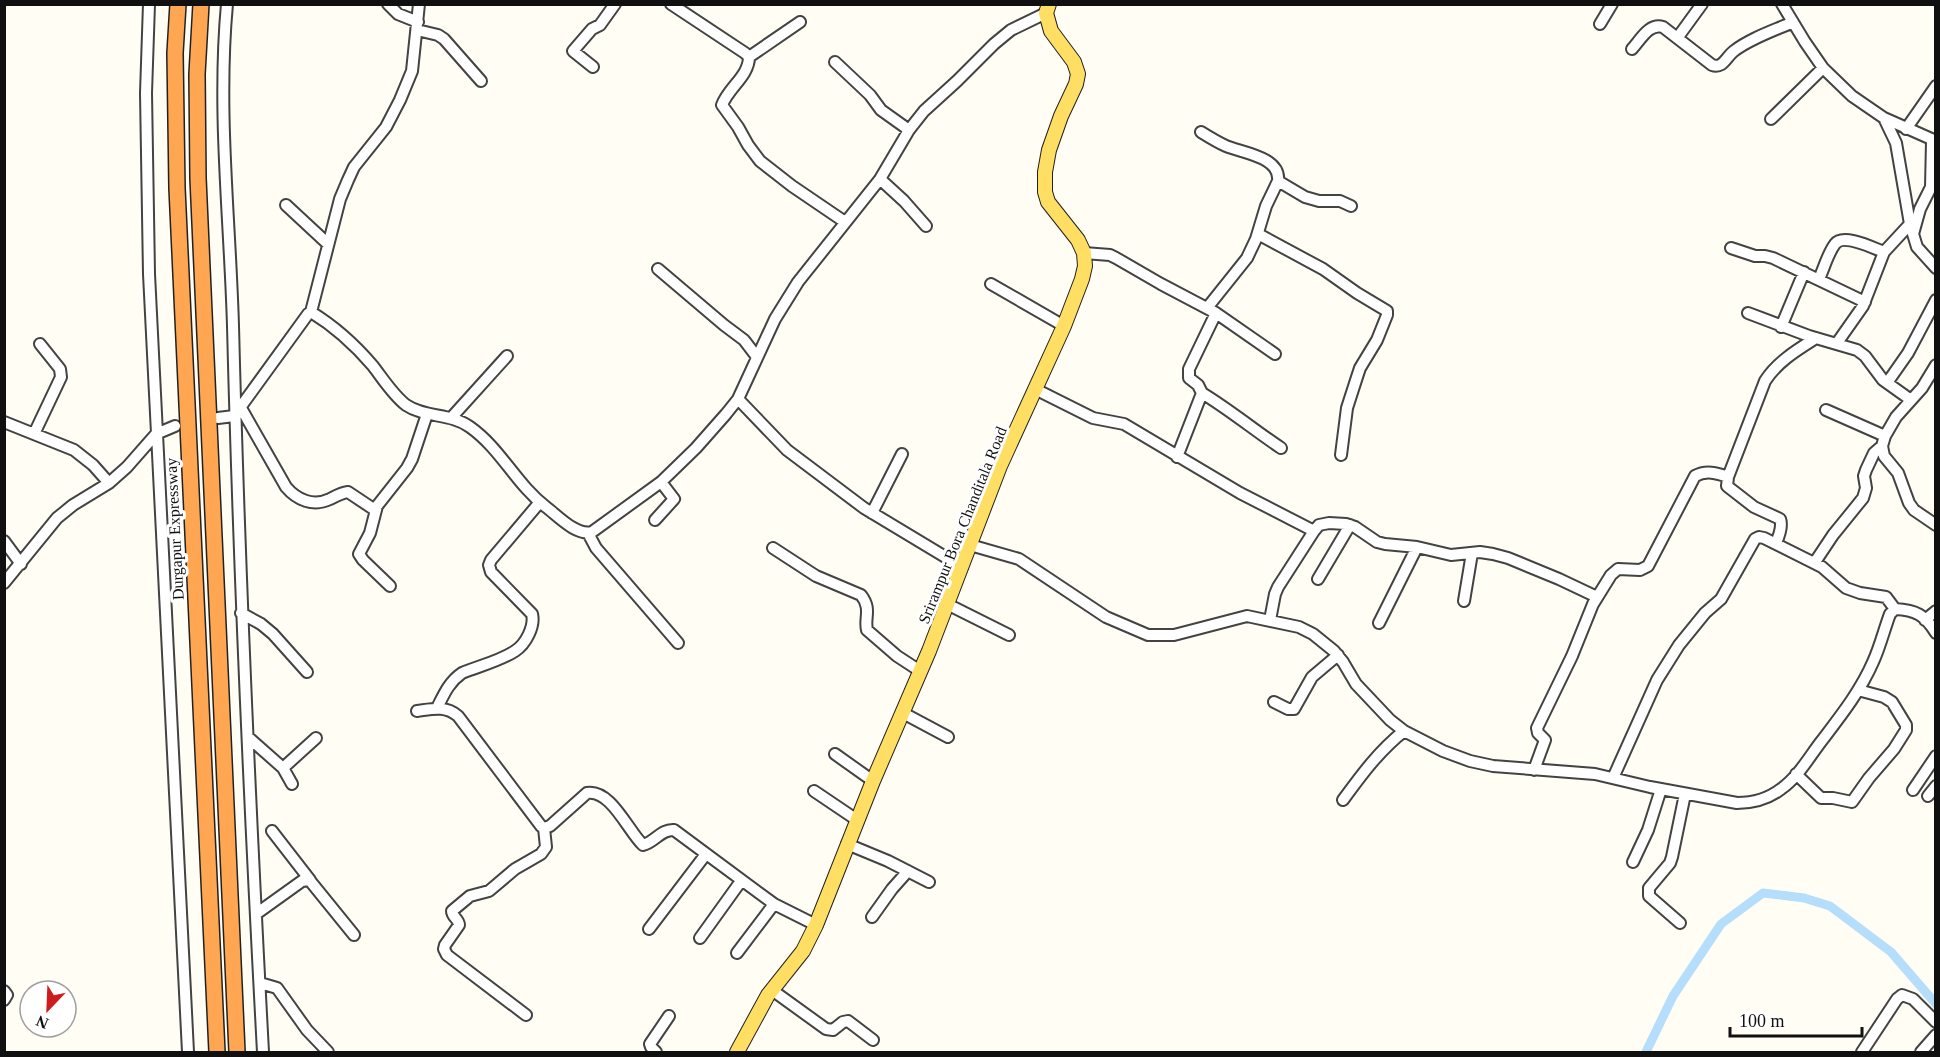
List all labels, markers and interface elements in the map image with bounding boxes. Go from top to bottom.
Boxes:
street label: Srirampur Bora Chanditala Road [915,424,1011,627]
street label: Durgapur Expressway [162,457,188,600]
north arrow [18,979,78,1039]
scale bar [1730,1000,1862,1038]
text: 100 m [1739,1011,1785,1031]
text: N [33,1012,51,1032]

